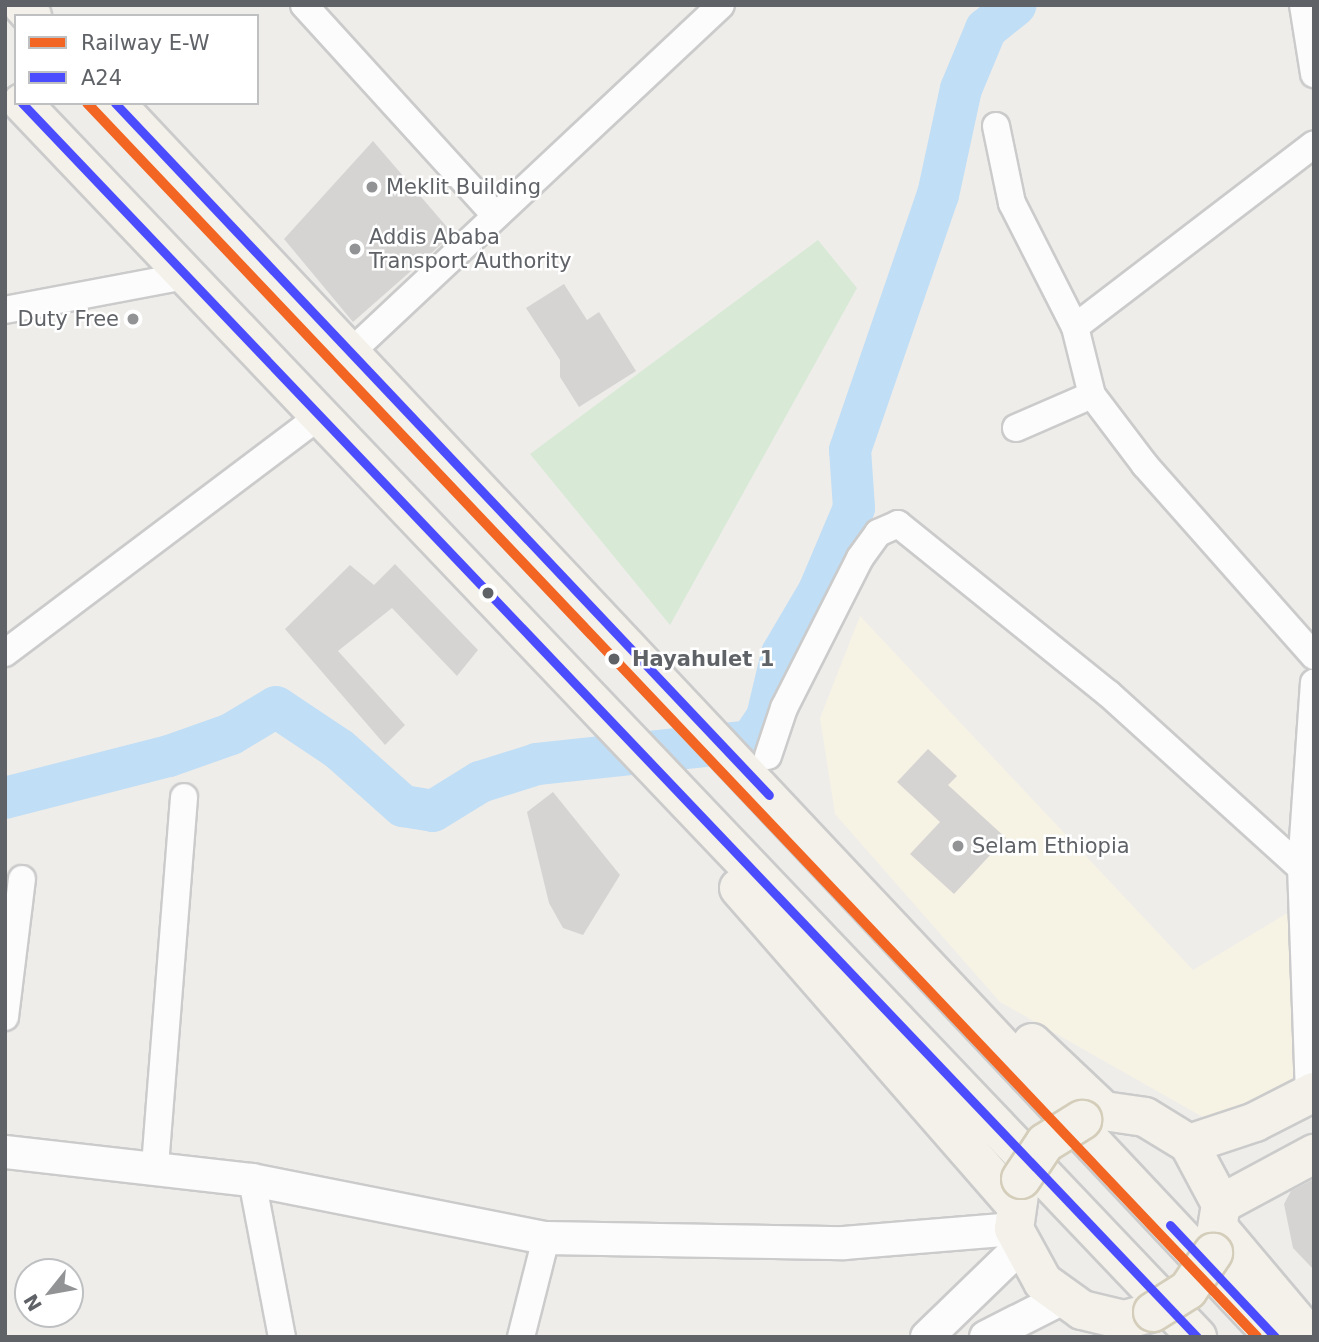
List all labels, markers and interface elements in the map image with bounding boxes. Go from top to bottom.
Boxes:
legend [14,14,259,105]
text: Railway E-W [81,31,210,55]
text: A24 [81,66,122,90]
place label: Meklit Building [386,174,541,200]
marker: Meklit Building [364,179,380,195]
place label: Addis Ababa Transport Authority [369,224,571,274]
marker: Addis Ababa Transport Authority [347,241,363,257]
place label: Duty Free [18,306,119,332]
marker: Duty Free [125,311,141,327]
unlabelled marker [481,586,495,600]
place label: Hayahulet 1 [632,646,774,672]
marker: Hayahulet 1 [603,648,625,670]
place label: Selam Ethiopia [972,833,1130,859]
marker: Selam Ethiopia [950,838,966,854]
north arrow [14,1258,84,1328]
text: N [19,1290,46,1315]

